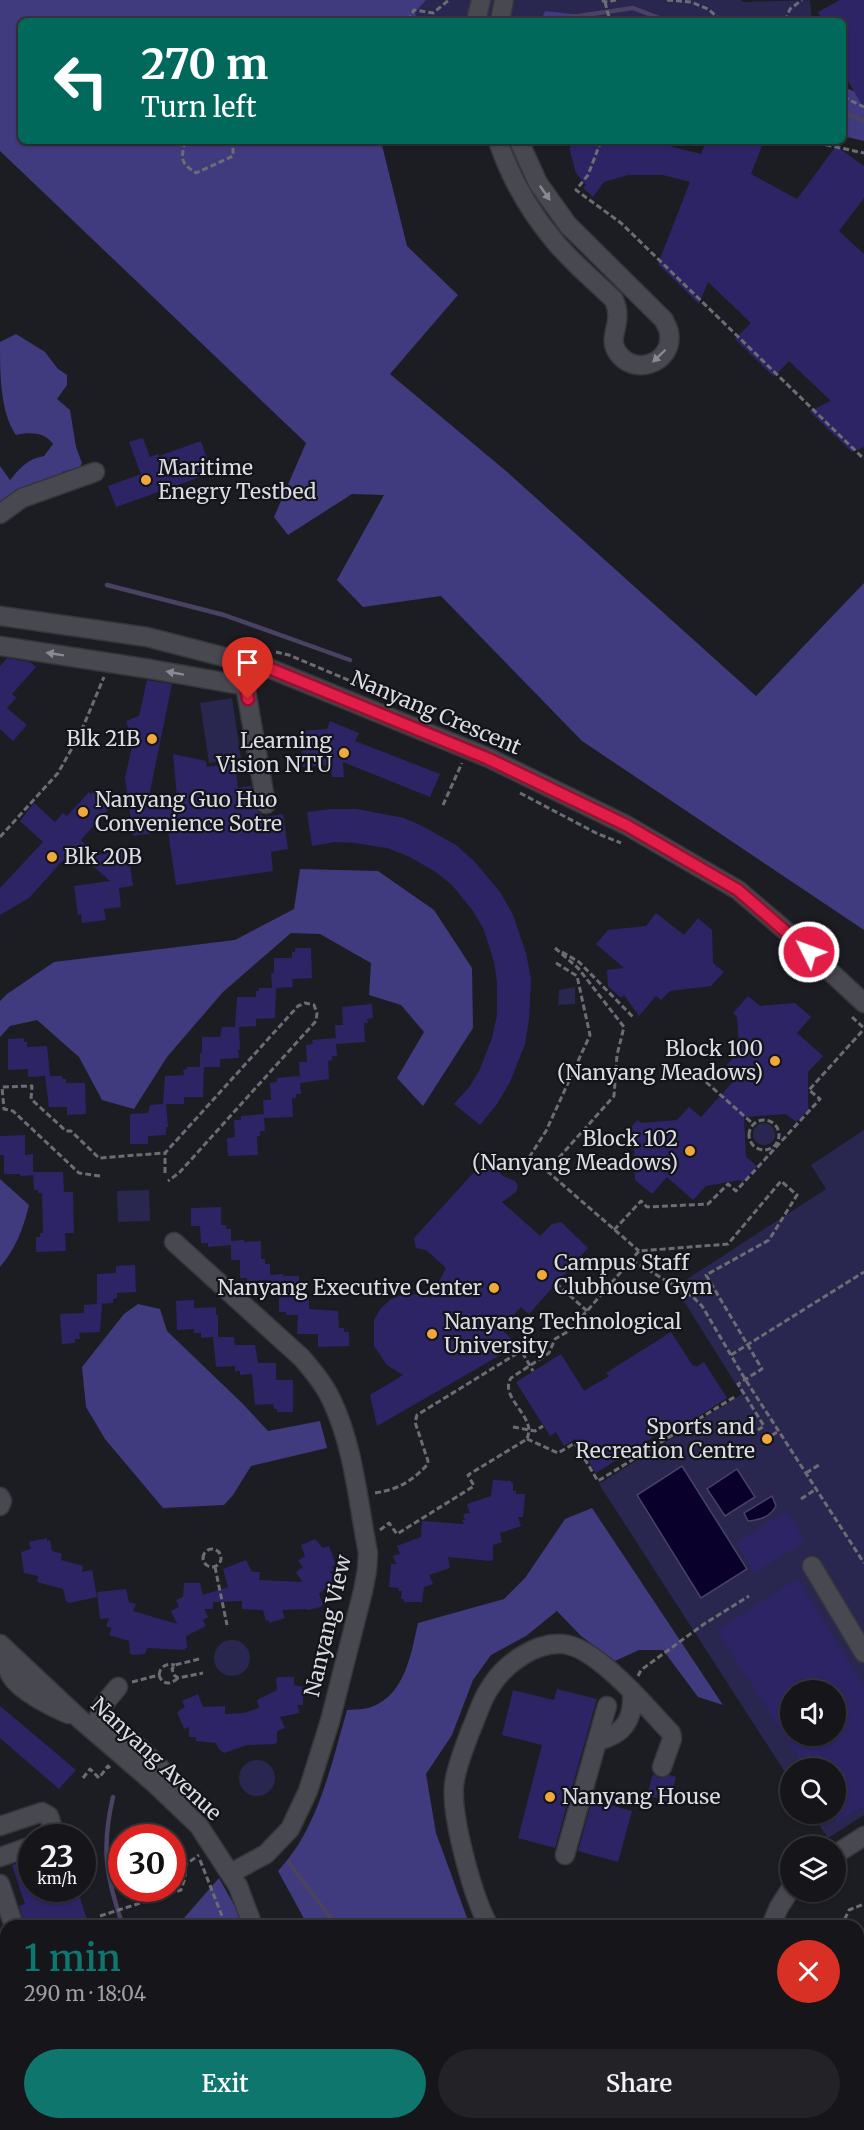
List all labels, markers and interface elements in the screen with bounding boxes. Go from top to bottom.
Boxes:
text: 270 m [141,38,268,90]
icon: left [42,42,120,120]
text: Turn left [141,90,256,124]
one-way arrow [539,185,551,201]
one-way arrow [653,349,667,363]
place label: Maritime Enegry Testbed [158,454,317,505]
marker: Maritime Enegry Testbed [139,473,153,487]
pin [222,637,273,699]
icon: arrive [231,646,264,679]
one-way arrow [45,650,64,659]
street label: Nanyang Crescent [347,665,525,761]
one-way arrow [166,668,185,677]
place label: Blk 21B [66,725,140,752]
place label: Learning Vision NTU [215,727,332,778]
marker: Blk 21B [145,732,159,746]
marker: Learning Vision NTU [337,746,351,760]
place label: Nanyang Guo Huo Convenience Sotre [95,786,282,837]
marker: Nanyang Guo Huo Convenience Sotre [76,805,90,819]
place label: Blk 20B [64,843,142,870]
marker: Blk 20B [45,850,59,864]
position arrow [777,920,841,984]
place label: Block 100 (Nanyang Meadows) [557,1035,763,1086]
marker: Block 100 (Nanyang Meadows) [768,1054,782,1068]
place label: Block 102 (Nanyang Meadows) [472,1125,678,1176]
marker: Block 102 (Nanyang Meadows) [683,1144,697,1158]
place label: Campus Staff Clubhouse Gym [554,1249,713,1300]
marker: Campus Staff Clubhouse Gym [535,1268,549,1282]
place label: Nanyang Executive Center [218,1274,482,1301]
marker: Nanyang Executive Center [487,1281,501,1295]
place label: Nanyang Technological University [444,1308,682,1359]
marker: Nanyang Technological University [425,1327,439,1341]
place label: Sports and Recreation Centre [575,1413,755,1464]
marker: Sports and Recreation Centre [760,1432,774,1446]
street label: Nanyang View [298,1552,357,1699]
map controls [780,1680,846,1902]
button: sound [780,1680,846,1746]
street label: Nanyang Avenue [85,1691,227,1826]
button: search [780,1758,846,1824]
place label: Nanyang House [562,1783,720,1810]
marker: Nanyang House [543,1790,557,1804]
speed limit sign: 30 [108,1824,186,1902]
button: layers [780,1836,846,1902]
text: 23 [40,1837,74,1875]
text: km/h [37,1869,77,1888]
text: 1 min [24,1936,121,1981]
button: close [777,1940,840,2003]
text: 290 m · 18:04 [24,1981,146,2006]
button: Exit [24,2049,426,2118]
button: Share [438,2049,840,2118]

